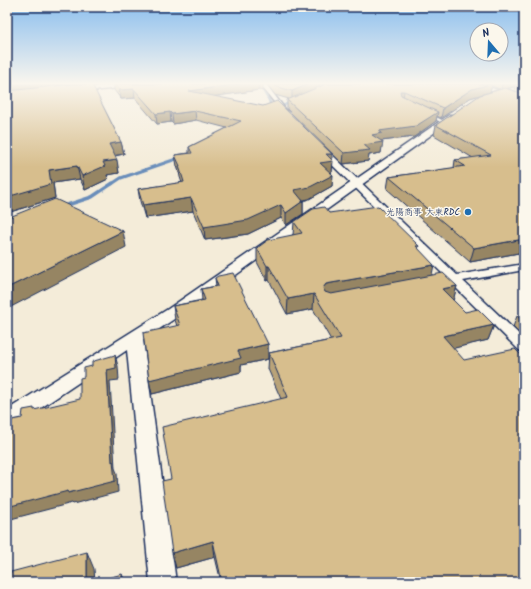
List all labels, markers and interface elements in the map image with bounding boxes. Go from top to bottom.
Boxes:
north arrow [469,22,509,62]
text: N [480,24,492,43]
place label: 光陽商事 大東RDC [386,205,460,220]
marker: 光陽商事 大東RDC [463,207,473,217]

